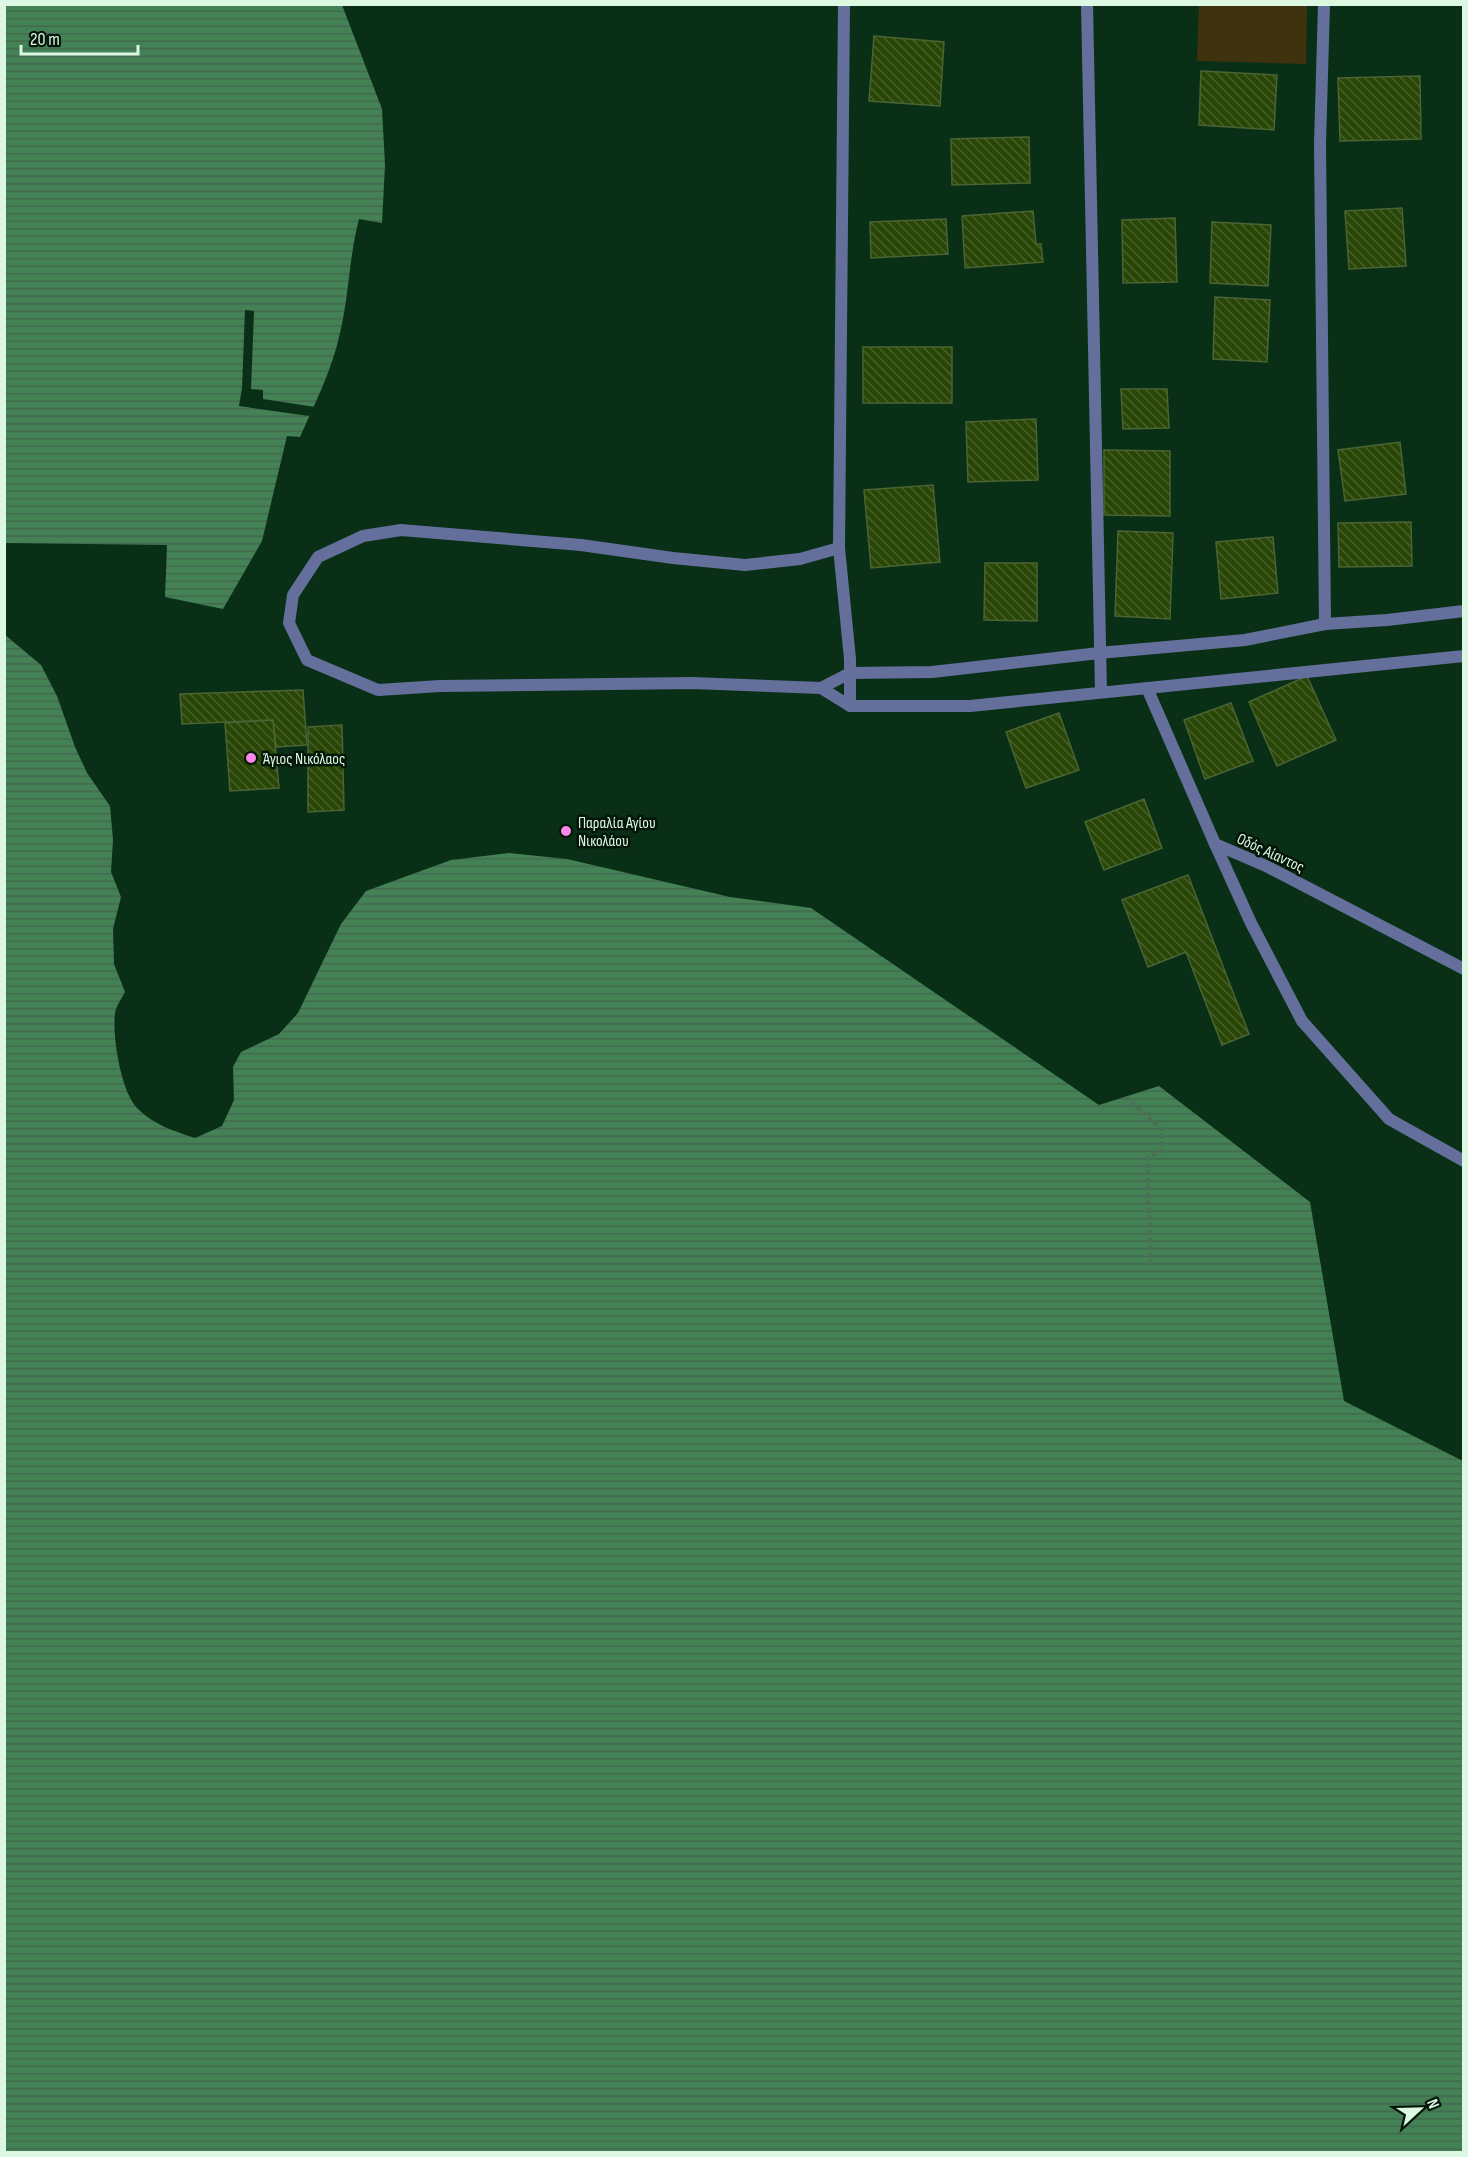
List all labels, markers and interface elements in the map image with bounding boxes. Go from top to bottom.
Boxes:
scale bar [21,18,138,56]
text: 20 m [30,29,60,50]
place label: Άγιος Νικόλαος [263,750,345,769]
marker: Άγιος Νικόλαος [244,751,258,765]
place label: Παραλία Αγίου Νικολάου [578,814,656,851]
marker: Παραλία Αγίου Νικολάου [559,824,573,838]
street label: Οδός Αίαντος [1234,829,1307,877]
north arrow [1390,2079,1450,2139]
text: N [1422,2096,1443,2111]

